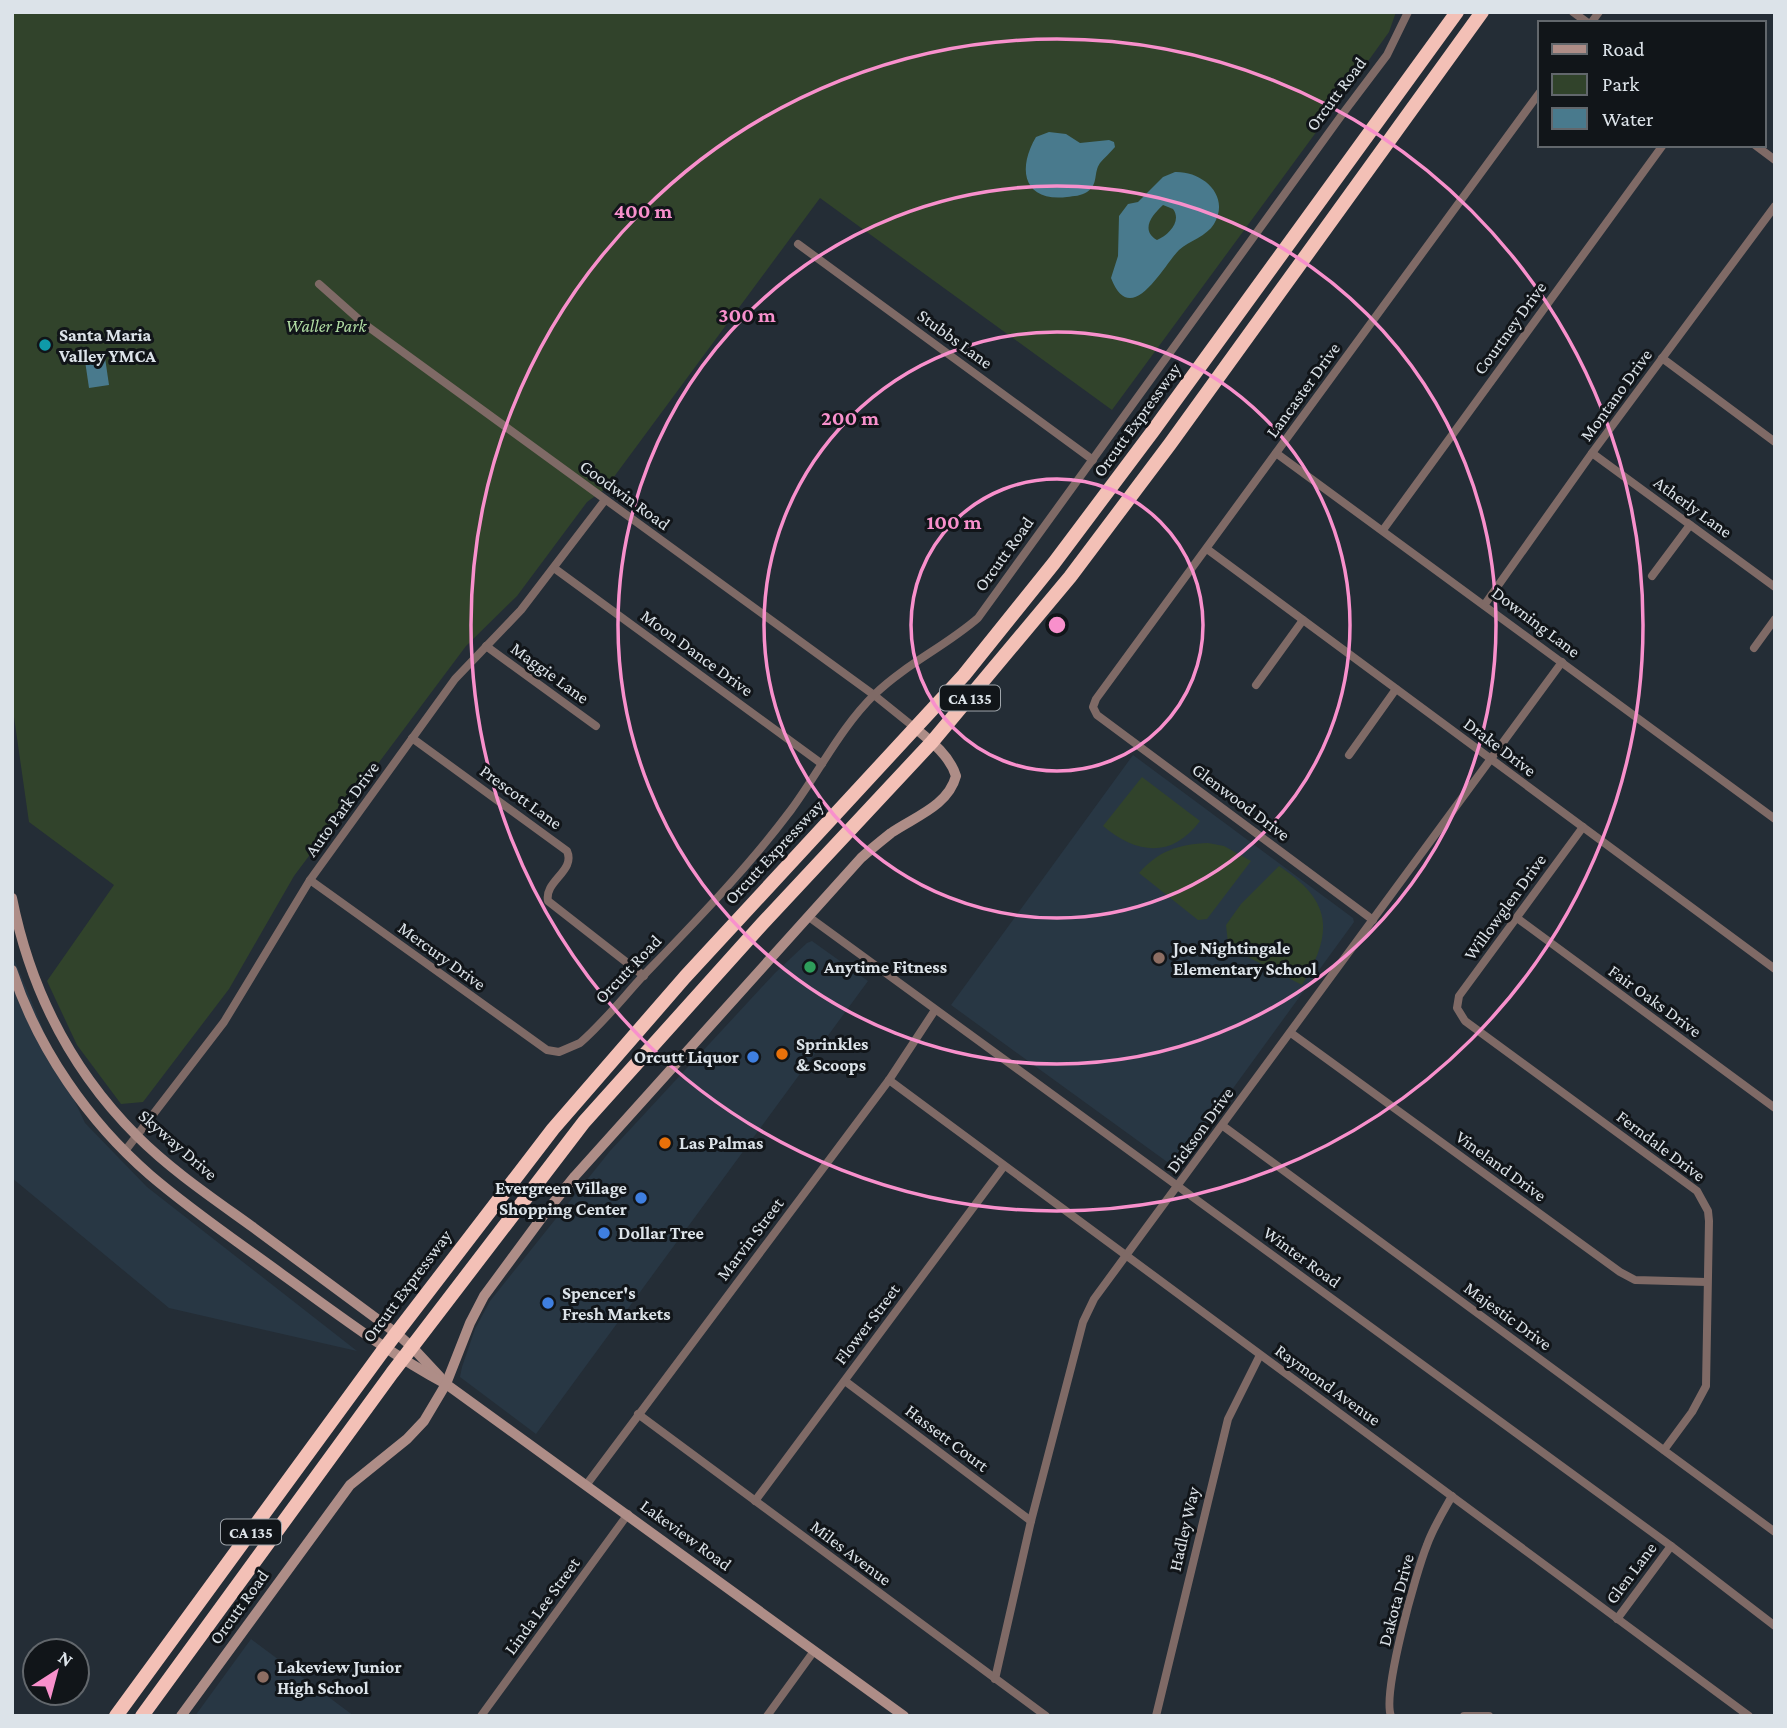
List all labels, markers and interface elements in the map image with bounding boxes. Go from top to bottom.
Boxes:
legend [1538,21,1766,147]
text: Road [1602,37,1645,61]
street label: Orcutt Road [1302,53,1370,135]
text: Park [1602,72,1639,96]
text: Water [1602,107,1654,131]
text: 400 m [614,199,673,223]
street label: Courtney Drive [1470,278,1550,378]
text: 300 m [718,303,776,327]
street label: Stubbs Lane [914,305,996,373]
park label: Waller Park [286,316,367,336]
place label: Santa Maria Valley YMCA [58,325,156,366]
marker: Santa Maria Valley YMCA [37,337,53,353]
street label: Lancaster Drive [1262,339,1344,441]
street label: Montano Drive [1576,345,1656,445]
street label: Orcutt Expressway [1089,359,1185,481]
text: 200 m [821,406,879,430]
street label: Goodwin Road [576,456,674,535]
street label: Atherly Lane [1650,472,1736,542]
text: 100 m [926,510,982,534]
street label: Orcutt Road [970,513,1038,595]
street label: Downing Lane [1488,582,1584,662]
street label: Moon Dance Drive [637,606,757,700]
centre of rings [1045,613,1069,637]
street label: Maggie Lane [507,638,593,708]
road number: CA 135 [940,685,1000,710]
street label: Drake Drive [1460,713,1540,781]
street label: Auto Park Drive [301,758,383,860]
street label: Glenwood Drive [1188,759,1294,845]
street label: Prescott Lane [476,761,566,834]
street label: Orcutt Expressway [721,795,828,908]
street label: Willowglen Drive [1460,850,1550,964]
street label: Mercury Drive [394,918,490,994]
street label: Orcutt Road [591,930,666,1007]
place label: Joe Nightingale Elementary School [1171,938,1317,979]
marker: Joe Nightingale Elementary School [1151,950,1167,966]
place label: Anytime Fitness [823,957,947,977]
marker: Anytime Fitness [802,959,818,975]
street label: Fair Oaks Drive [1605,961,1705,1041]
place label: Sprinkles & Scoops [796,1034,868,1075]
marker: Sprinkles & Scoops [774,1046,790,1062]
place label: Orcutt Liquor [634,1047,739,1067]
marker: Orcutt Liquor [745,1049,761,1065]
street label: Dickson Drive [1162,1083,1238,1177]
street label: Skyway Drive [135,1106,221,1185]
street label: Ferndale Drive [1613,1106,1709,1186]
street label: Vineland Drive [1452,1126,1550,1206]
place label: Las Palmas [679,1133,763,1153]
marker: Las Palmas [657,1135,673,1151]
place label: Evergreen Village Shopping Center [495,1178,627,1219]
marker: Evergreen Village Shopping Center [633,1190,649,1206]
street label: Marvin Street [713,1193,788,1284]
street label: Winter Road [1259,1222,1345,1292]
place label: Dollar Tree [618,1223,704,1243]
street label: Orcutt Expressway [358,1225,456,1346]
marker: Dollar Tree [596,1225,612,1241]
street label: Majestic Drive [1460,1278,1556,1355]
street label: Flower Street [830,1279,904,1368]
place label: Spencer's Fresh Markets [562,1283,671,1324]
marker: Spencer's Fresh Markets [540,1295,556,1311]
street label: Raymond Avenue [1271,1340,1385,1430]
street label: Hassett Court [902,1400,993,1476]
street label: Hadley Way [1165,1484,1204,1573]
street label: Lakeview Road [637,1495,736,1575]
street label: Miles Avenue [807,1516,895,1590]
road number: CA 135 [221,1520,281,1544]
street label: Glen Lane [1601,1538,1661,1608]
street label: Dakota Drive [1374,1552,1418,1648]
street label: Linda Lee Street [500,1553,584,1658]
street label: Orcutt Road [205,1566,273,1648]
north arrow [21,1637,91,1707]
text: N [54,1646,77,1671]
place label: Lakeview Junior High School [277,1657,402,1698]
marker: Lakeview Junior High School [255,1669,271,1685]

